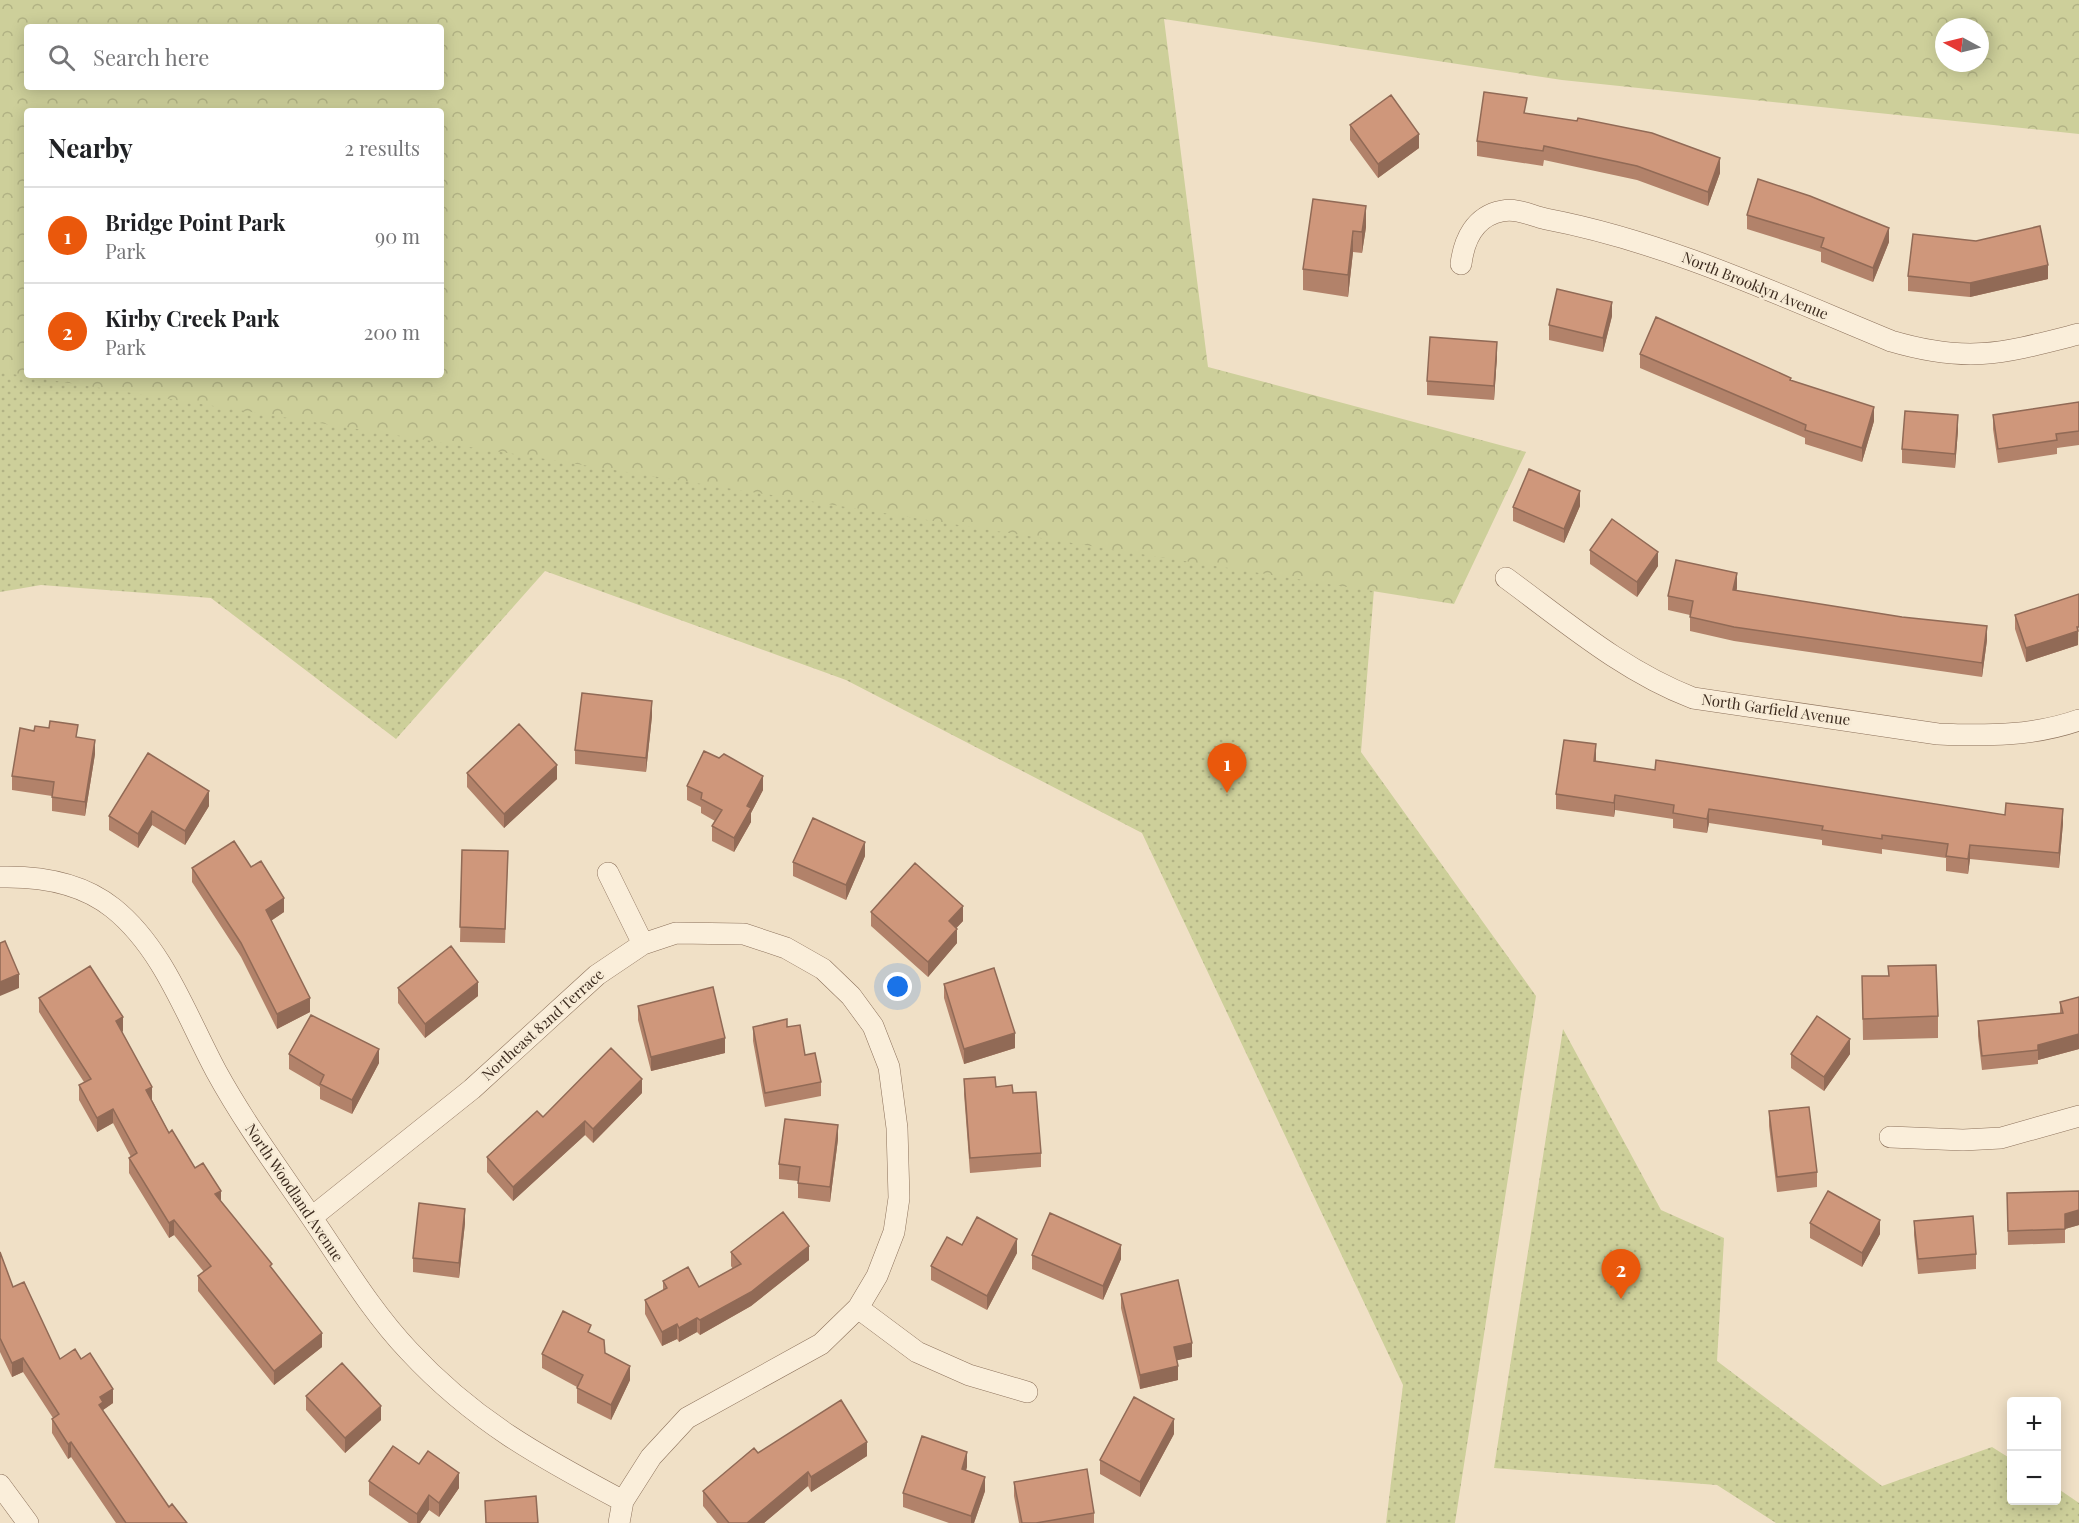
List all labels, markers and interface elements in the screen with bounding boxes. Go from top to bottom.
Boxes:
north arrow [1935,18,1989,72]
search box [24,24,444,90]
icon: search [45,41,78,74]
text: Search here [93,42,209,72]
text: Nearby [48,130,133,165]
text: 2 results [345,134,420,161]
text: Bridge Point Park [105,207,285,237]
text: 1 [64,222,71,249]
text: 90 m [375,222,420,249]
text: Park [105,237,146,264]
street label: North Brooklyn Avenue [1679,247,1832,324]
text: Kirby Creek Park [105,303,279,333]
text: 2 [62,318,73,345]
text: 200 m [364,318,420,345]
text: Park [105,333,146,360]
street label: North Garfield Avenue [1700,689,1852,729]
pin: 1 [1208,744,1246,793]
street label: Northeast 82nd Terrace [477,964,608,1085]
your location [883,972,912,1001]
street label: North Woodland Avenue [241,1120,349,1265]
pin: 2 [1602,1250,1640,1299]
map controls [2007,1397,2061,1505]
button: + [2007,1397,2061,1451]
button: − [2007,1451,2061,1505]

